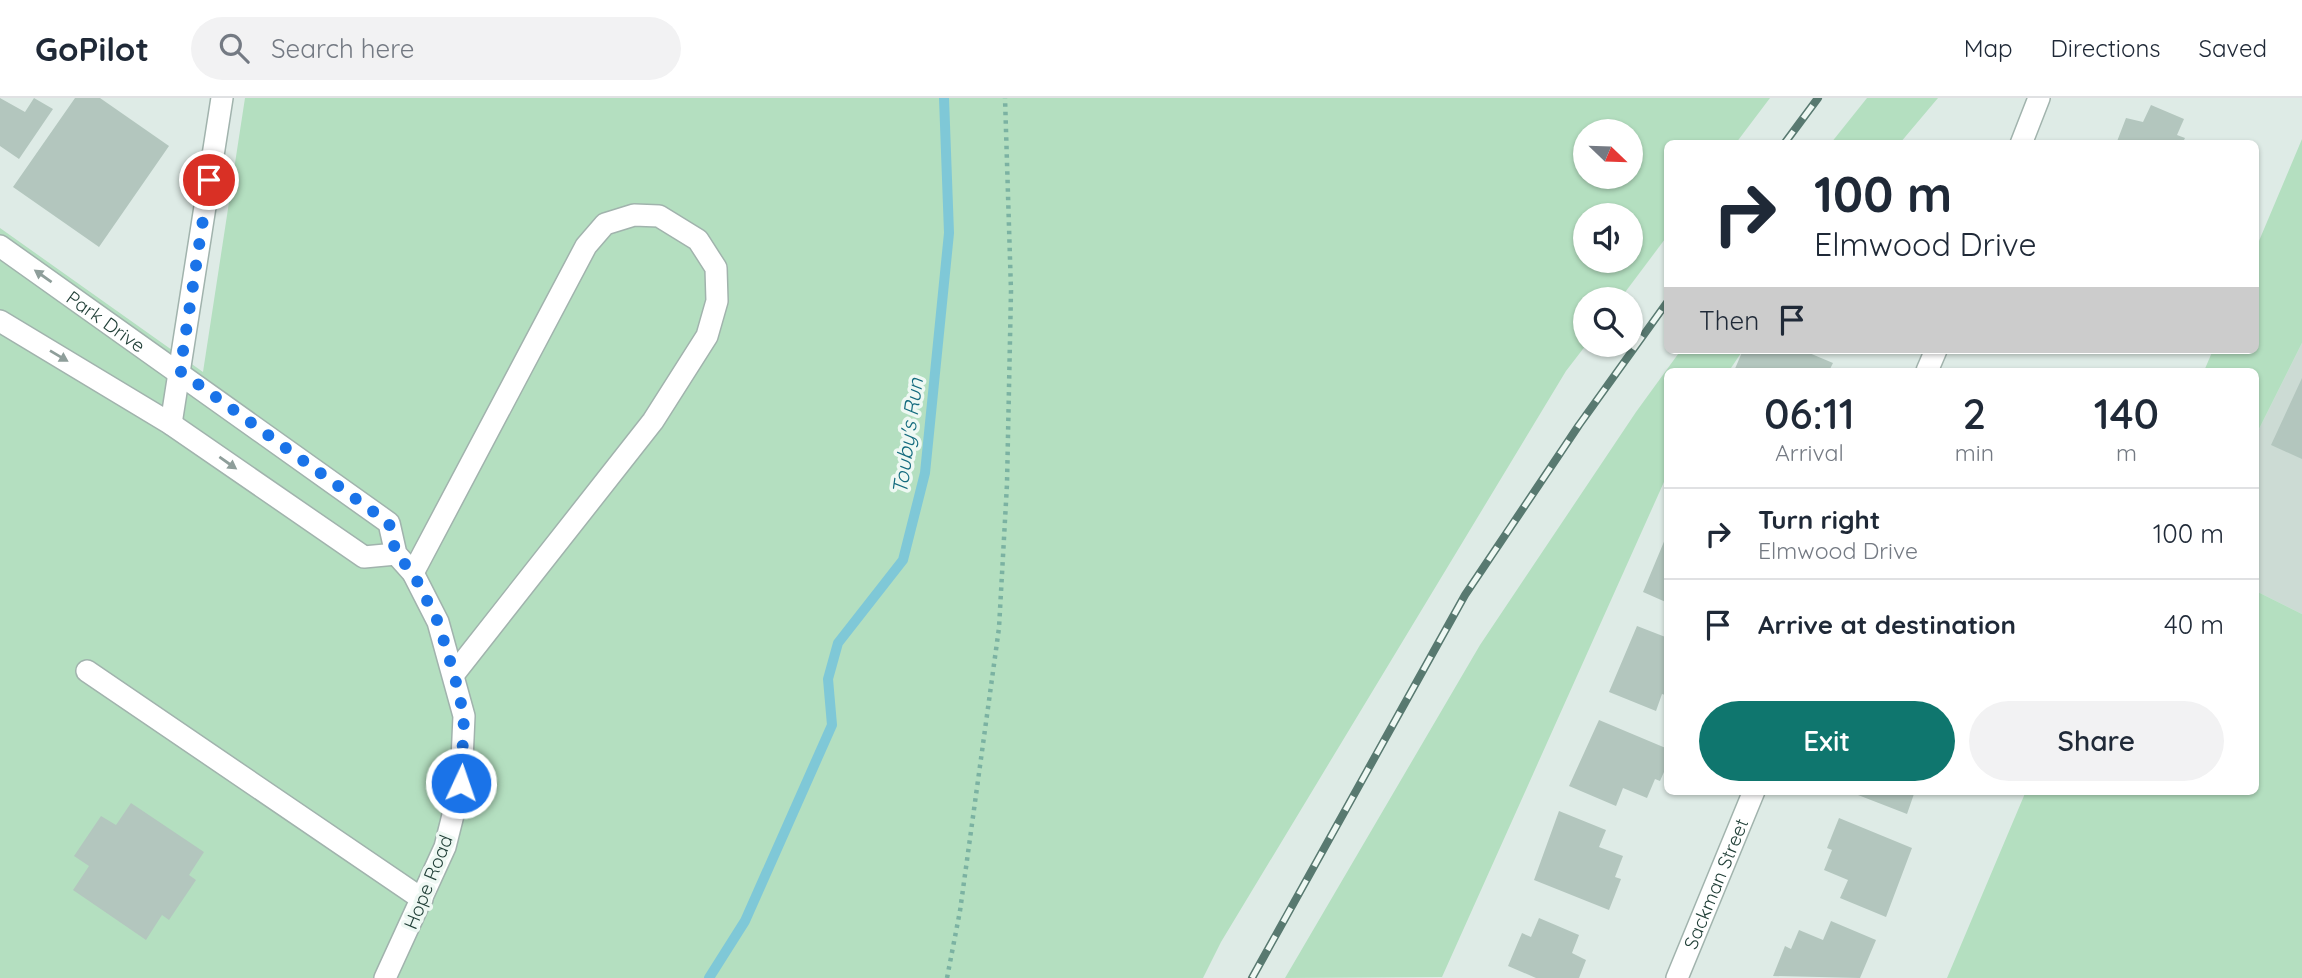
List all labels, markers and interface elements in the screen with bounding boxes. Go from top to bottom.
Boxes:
search box [191,17,681,80]
text: GoPilot [35,28,149,69]
icon: search [215,29,253,67]
text: Search here [271,32,414,65]
text: Map [1964,33,2013,63]
text: Directions [2051,33,2161,63]
text: Saved [2199,33,2267,63]
north arrow [1573,119,1643,189]
map controls [1573,119,1643,357]
pin [179,150,239,210]
icon: arrive [190,161,228,199]
text: 100 m [1814,163,1952,224]
icon: right [1699,168,1790,259]
button: sound [1573,203,1643,273]
text: Elmwood Drive [1814,224,2037,264]
one-way arrow [34,269,52,283]
street label: Park Drive [62,285,150,358]
button: search [1573,287,1643,357]
icon: arrive [1773,301,1811,339]
text: Then [1699,304,1759,337]
one-way arrow [49,349,68,362]
water label: Touby's Run [886,375,928,496]
text: 06:11 [1764,387,1855,440]
text: 2 [1962,387,1986,440]
text: 140 [2094,387,2159,440]
text: Arrival [1775,438,1844,467]
text: min [1955,438,1994,467]
text: m [2116,438,2137,467]
one-way arrow [218,456,237,469]
text: Turn right [1758,503,1880,536]
icon: right [1699,515,1737,553]
text: 100 m [2153,517,2224,550]
text: Elmwood Drive [1758,536,1918,565]
icon: arrive [1699,606,1737,644]
text: Arrive at destination [1758,608,2016,641]
text: 40 m [2164,608,2224,641]
button: Exit [1699,701,1955,781]
button: Share [1969,701,2224,781]
position arrow [424,746,498,820]
street label: Sackman Street [1678,815,1753,953]
street label: Hope Road [398,831,458,933]

